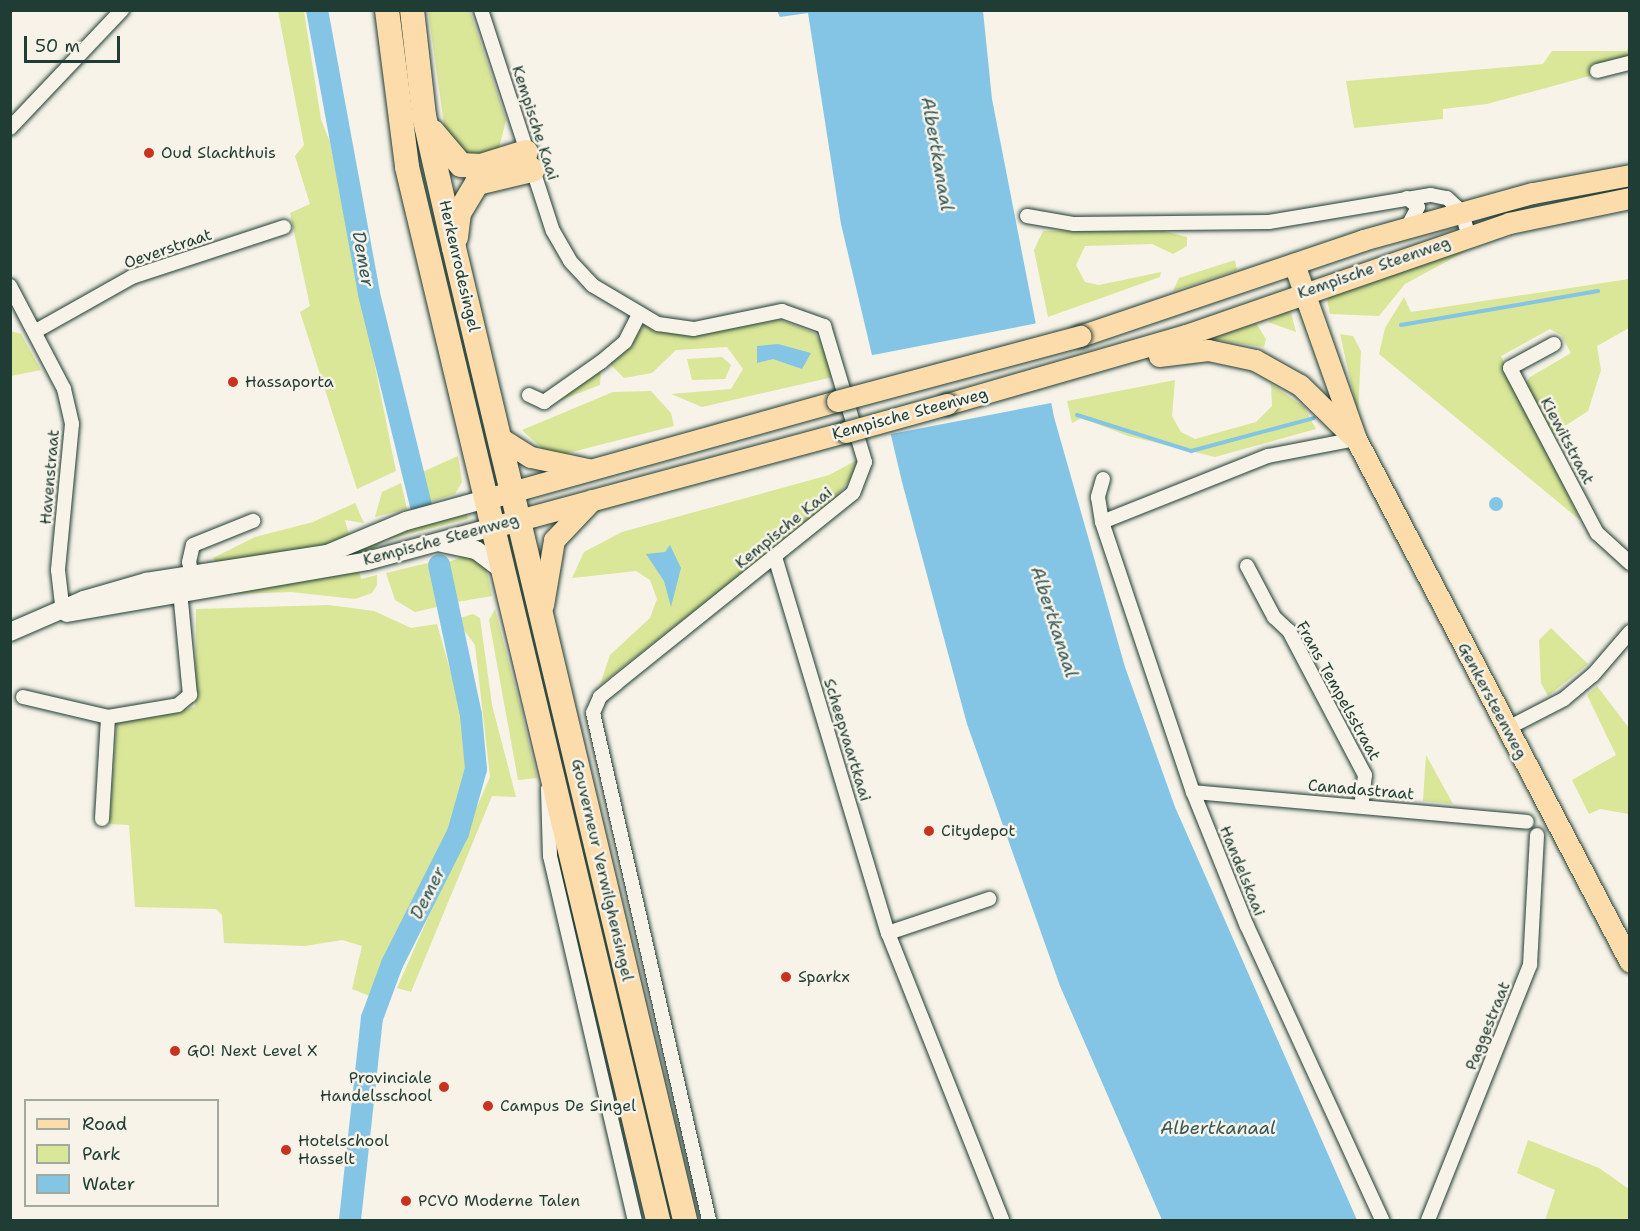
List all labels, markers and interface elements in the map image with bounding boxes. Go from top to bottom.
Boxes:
scale bar [27,24,123,62]
text: 50 m [35,34,80,58]
street label: Kempische Kaai [507,63,563,183]
water label: Albertkanaal [916,95,958,213]
place label: Oud Slachthuis [161,143,276,163]
marker: Oud Slachthuis [142,146,156,160]
street label: Herkenrodesingel [435,198,483,334]
street label: Oeverstraat [121,225,215,273]
water label: Demer [347,230,379,288]
street label: Kempische Steenweg [1295,233,1453,303]
place label: Hassaporta [245,372,334,392]
marker: Hassaporta [226,375,240,389]
street label: Kempische Steenweg [830,384,990,444]
street label: Kiewitstraat [1536,394,1598,488]
street label: Havenstraat [36,429,64,525]
street label: Kempische Kaai [732,483,836,573]
street label: Kempische Steenweg [361,510,521,570]
water label: Albertkanaal [1026,564,1082,680]
street label: Frans Tempelsstraat [1292,618,1384,764]
street label: Genkersteenweg [1453,640,1531,762]
street label: Scheepvaartkaai [819,676,875,804]
street label: Gouverneur Verwilghensingel [567,757,637,983]
street label: Canadastraat [1307,776,1415,804]
place label: Citydepot [941,821,1015,841]
street label: Handelskaai [1215,823,1269,919]
marker: Citydepot [922,824,936,838]
water label: Demer [406,863,450,923]
place label: Sparkx [798,967,850,987]
marker: Sparkx [779,970,793,984]
street label: Paggestraat [1461,979,1515,1073]
place label: GO! Next Level X [187,1041,318,1061]
marker: GO! Next Level X [168,1044,182,1058]
place label: Provinciale Handelsschool [320,1068,432,1106]
marker: Provinciale Handelsschool [437,1080,451,1094]
place label: Campus De Singel [500,1096,636,1116]
legend [24,1099,219,1207]
marker: Campus De Singel [481,1099,495,1113]
text: Road [82,1112,127,1136]
water label: Albertkanaal [1160,1117,1276,1139]
place label: Hotelschool Hasselt [298,1131,389,1169]
text: Park [82,1142,121,1166]
marker: Hotelschool Hasselt [279,1143,293,1157]
text: Water [82,1172,135,1196]
place label: PCVO Moderne Talen [418,1191,580,1211]
marker: PCVO Moderne Talen [399,1194,413,1208]

